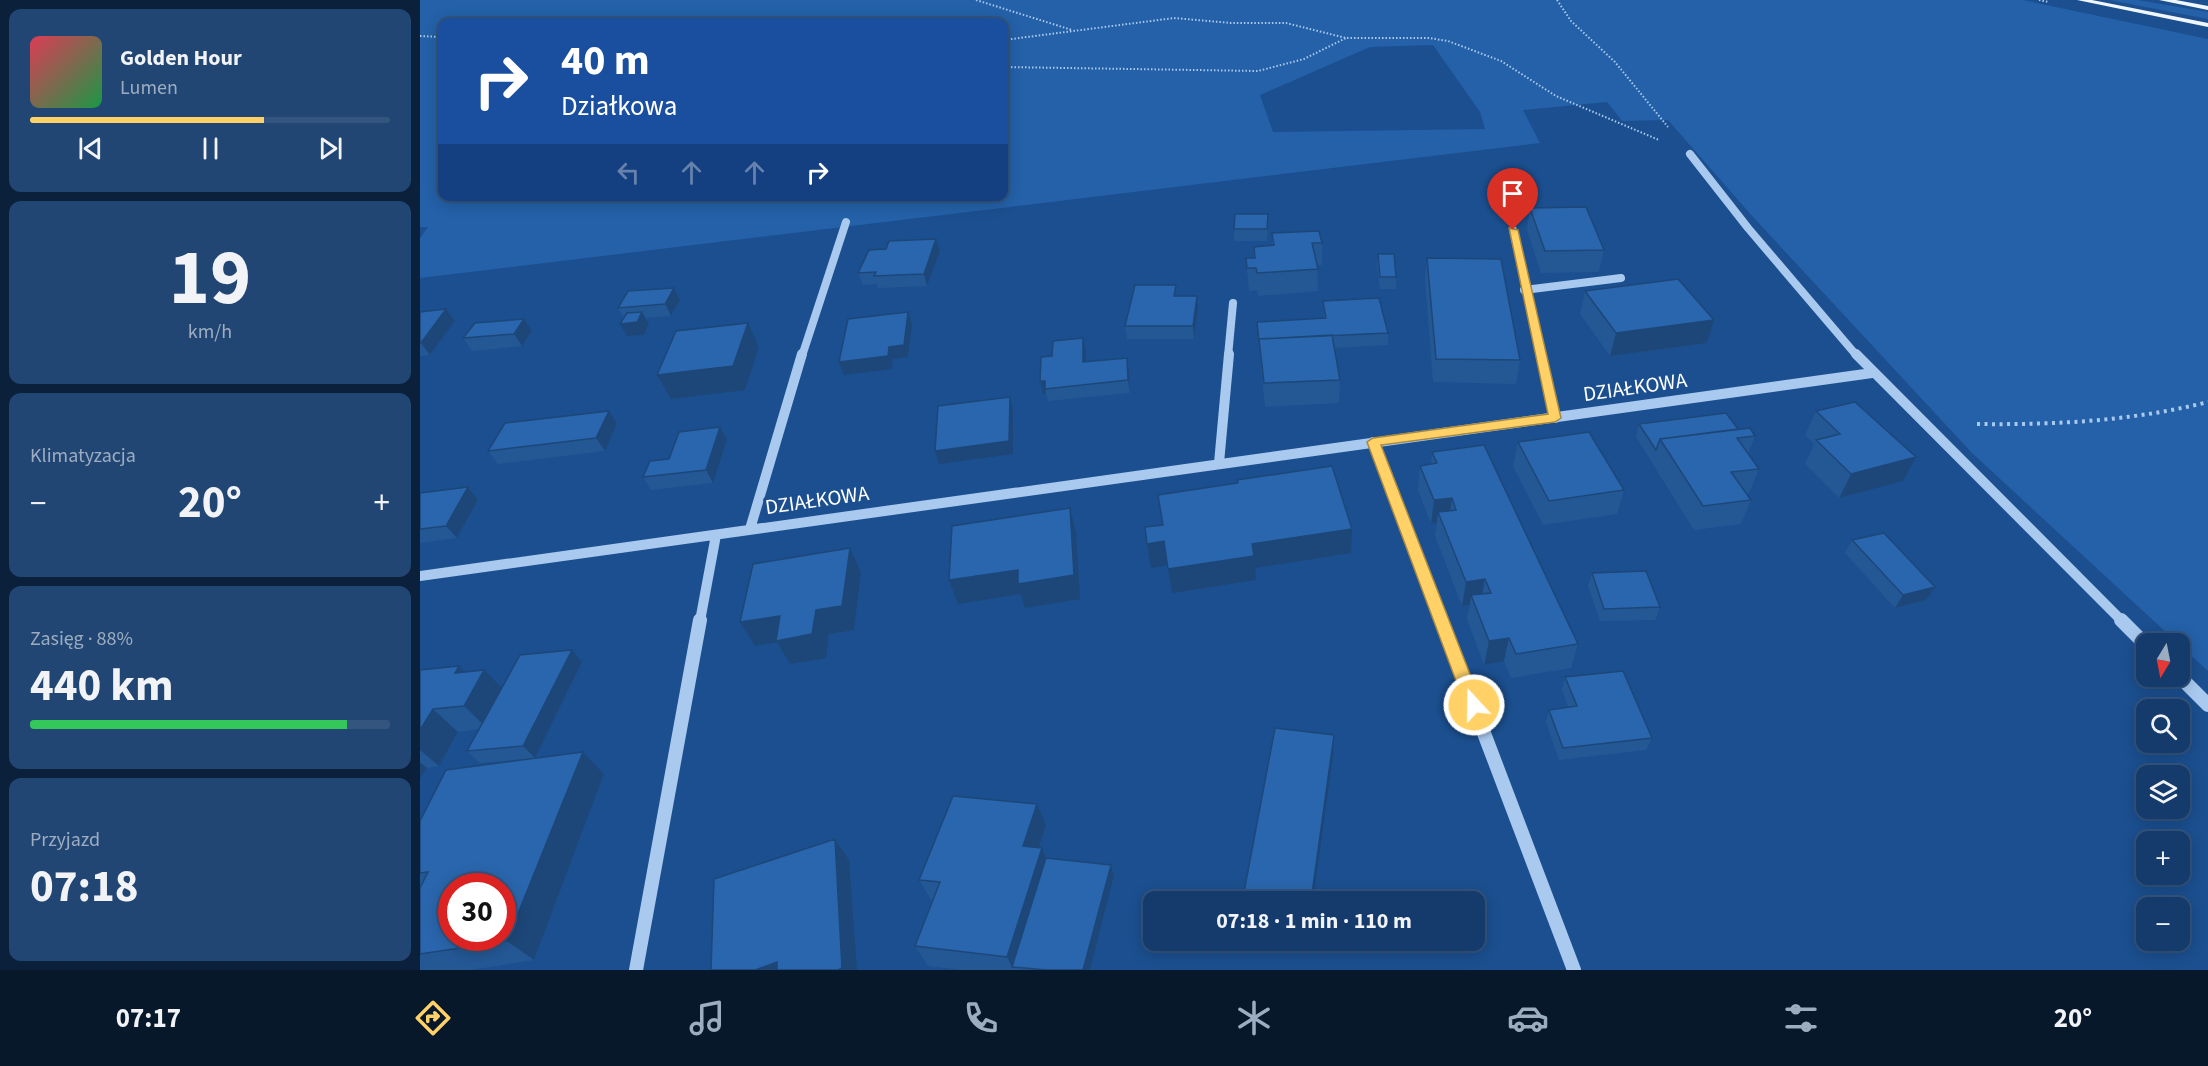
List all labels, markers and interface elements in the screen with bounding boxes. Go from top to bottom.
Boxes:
text: 40 m [561,31,650,91]
text: Golden Hour [120,42,242,74]
icon: right [462,42,540,120]
text: Lumen [120,74,178,102]
text: Działkowa [561,87,677,126]
icon: previous [74,132,107,165]
icon: pause [194,132,227,165]
icon: next [314,132,347,165]
icon: left [612,156,645,189]
icon: ahead [675,156,708,189]
icon: ahead [738,156,771,189]
icon: right [801,156,834,189]
pin [1487,168,1538,230]
icon: arrive [1496,177,1529,210]
text: 19 [169,223,251,334]
text: km/h [188,318,232,346]
street label: DZIAŁKOWA [1581,365,1689,409]
text: Klimatyzacja [30,442,136,470]
text: 20° [178,471,242,535]
street label: DZIAŁKOWA [763,478,871,522]
text: − [30,480,46,527]
text: + [374,480,390,527]
text: Zasięg · 88% [30,625,133,653]
north arrow [2136,633,2190,687]
map controls [2136,633,2190,951]
text: 440 km [30,654,174,718]
position arrow [1442,673,1506,737]
button: search [2136,699,2190,753]
button: layers [2136,765,2190,819]
text: Przyjazd [30,826,100,854]
button: + [2136,831,2190,885]
text: 07:18 [30,855,139,919]
speed limit sign: 30 [438,873,516,951]
button: − [2136,897,2190,951]
text: 07:18 · 1 min · 110 m [1216,905,1412,937]
icon: directions [412,997,454,1039]
icon: music [686,997,728,1039]
icon: phone [960,997,1002,1039]
icon: climate [1233,997,1275,1039]
icon: car [1507,997,1549,1039]
icon: filters [1780,997,1822,1039]
text: 07:17 [116,999,181,1038]
text: 20° [2054,999,2092,1038]

